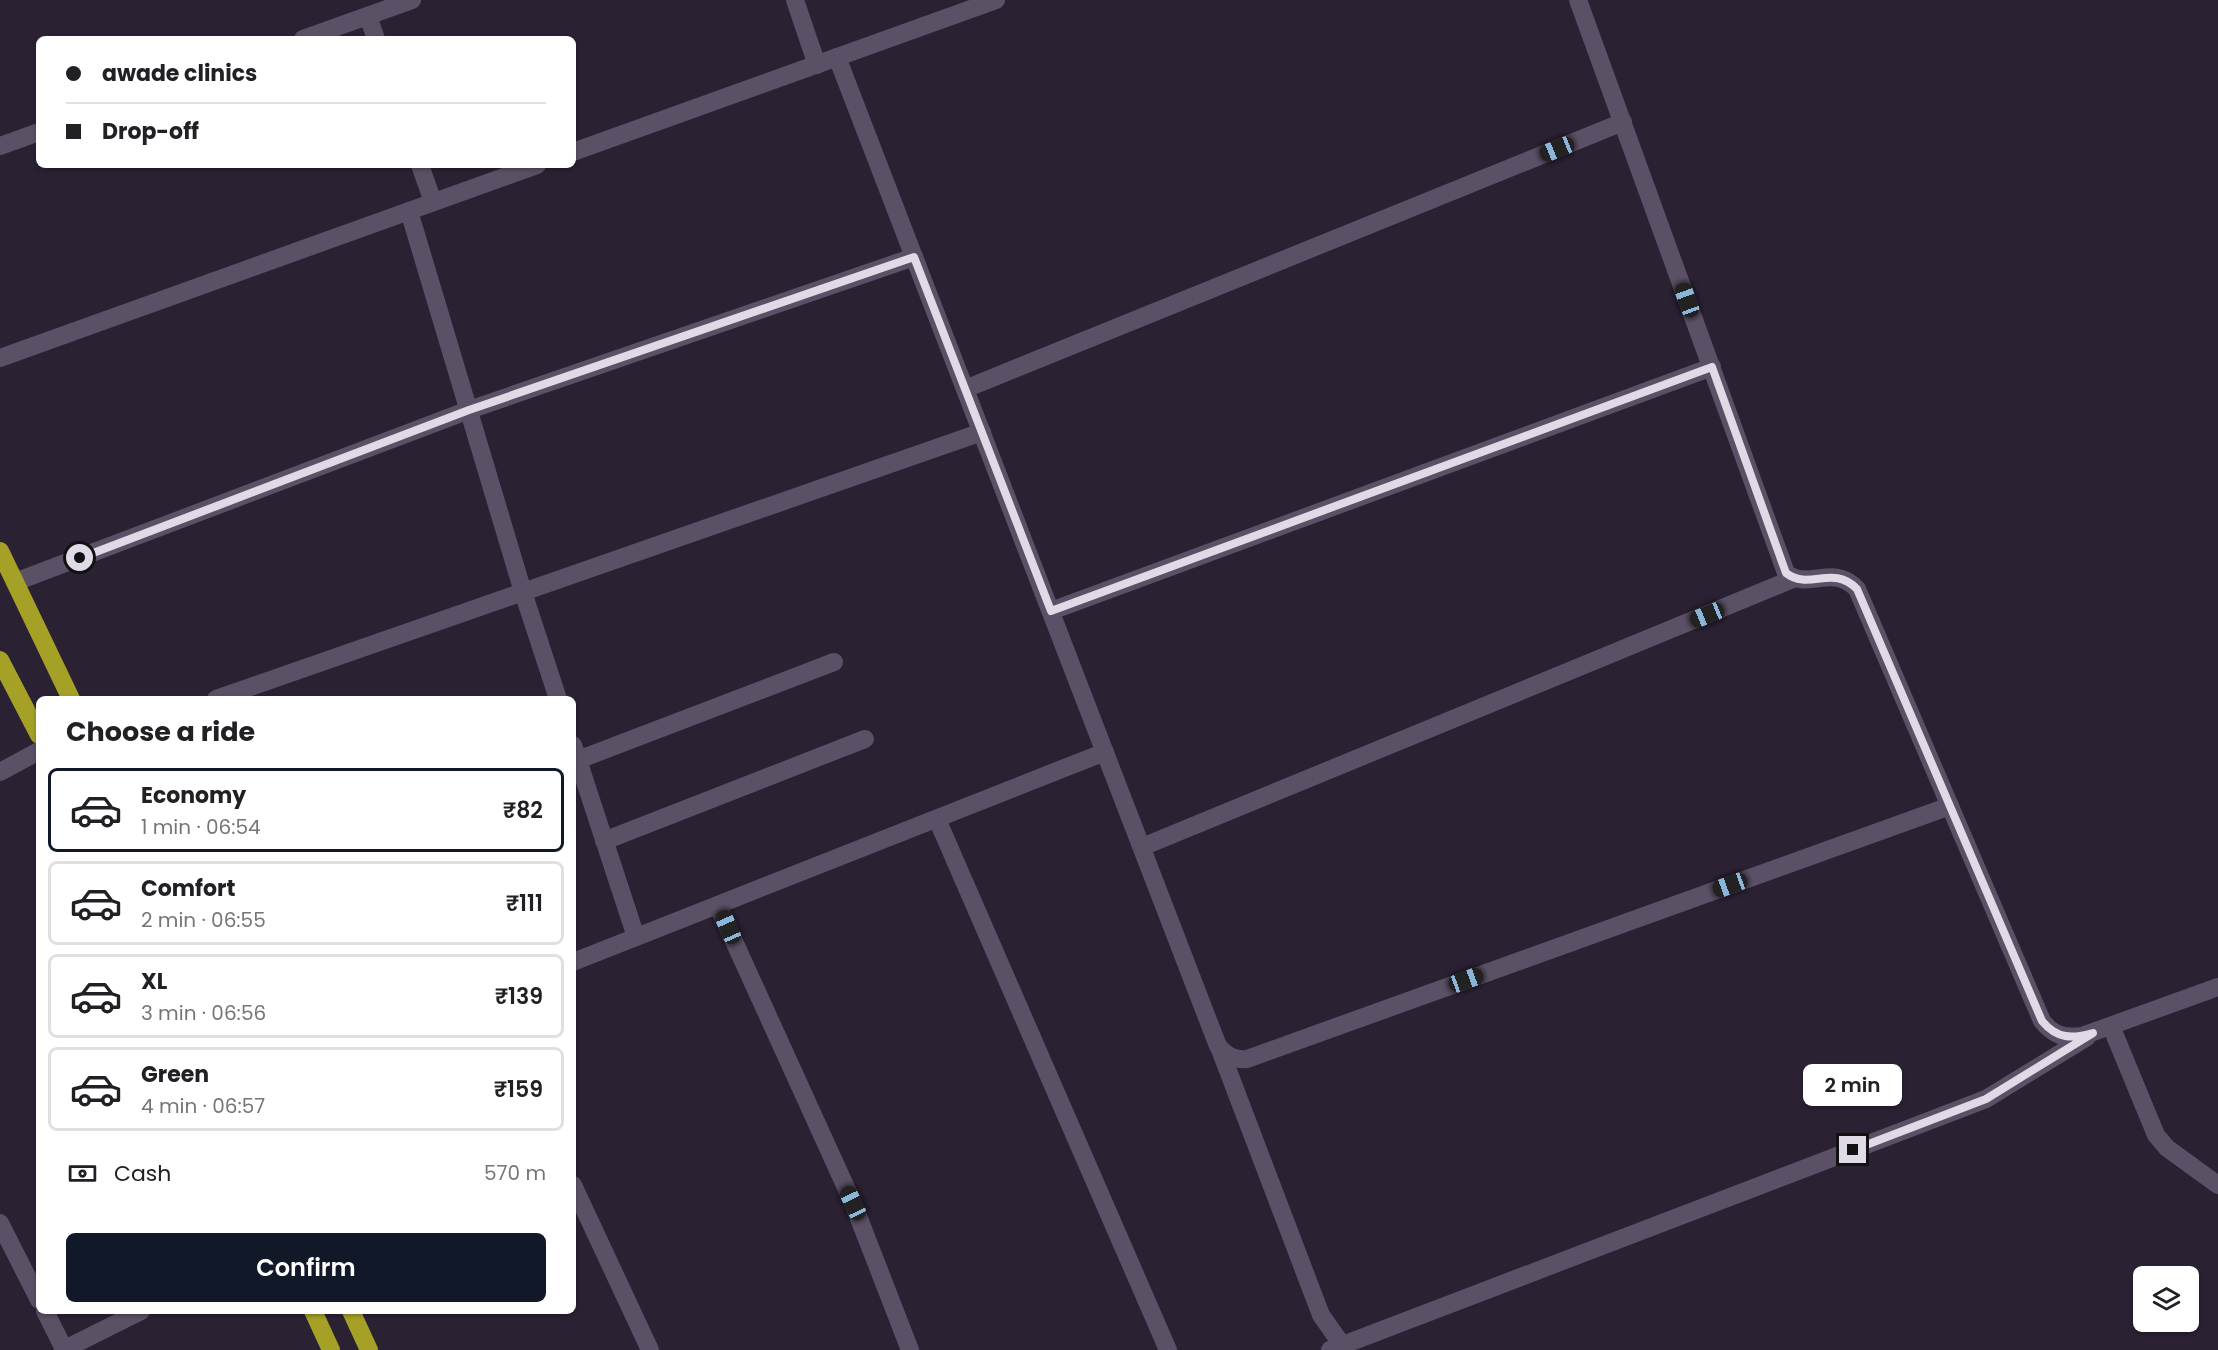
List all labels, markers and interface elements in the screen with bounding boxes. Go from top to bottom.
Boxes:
text: awade clinics [102,58,257,89]
text: Drop-off [102,116,199,147]
car [1537,134,1577,164]
car [1672,280,1702,320]
route start [66,544,93,571]
car [1687,600,1727,630]
text: Choose a ride [66,713,255,750]
text: Economy [141,780,246,811]
icon: car [69,783,123,837]
text: ₹82 [503,795,543,826]
text: 1 min · 06:54 [141,813,261,841]
car [1710,870,1750,900]
text: Comfort [141,873,235,904]
icon: car [69,876,123,930]
text: ₹111 [506,888,543,919]
text: 2 min · 06:55 [141,906,266,934]
car [712,907,744,947]
car [1446,965,1486,995]
text: XL [141,966,167,997]
icon: car [69,969,123,1023]
text: ₹139 [495,981,543,1012]
text: 3 min · 06:56 [141,999,266,1027]
text: Green [141,1059,209,1090]
icon: car [69,1062,123,1116]
callout: 2 min [1804,1063,1902,1105]
text: 2 min [1825,1071,1880,1099]
text: ₹159 [494,1074,543,1105]
text: 4 min · 06:57 [141,1092,265,1120]
route end [1839,1136,1866,1163]
icon: cash [66,1157,99,1190]
text: Cash [114,1158,171,1189]
text: 570 m [484,1159,546,1187]
car [837,1183,869,1223]
button: Confirm [66,1233,546,1302]
map controls [2133,1266,2199,1332]
button: layers [2133,1266,2199,1332]

